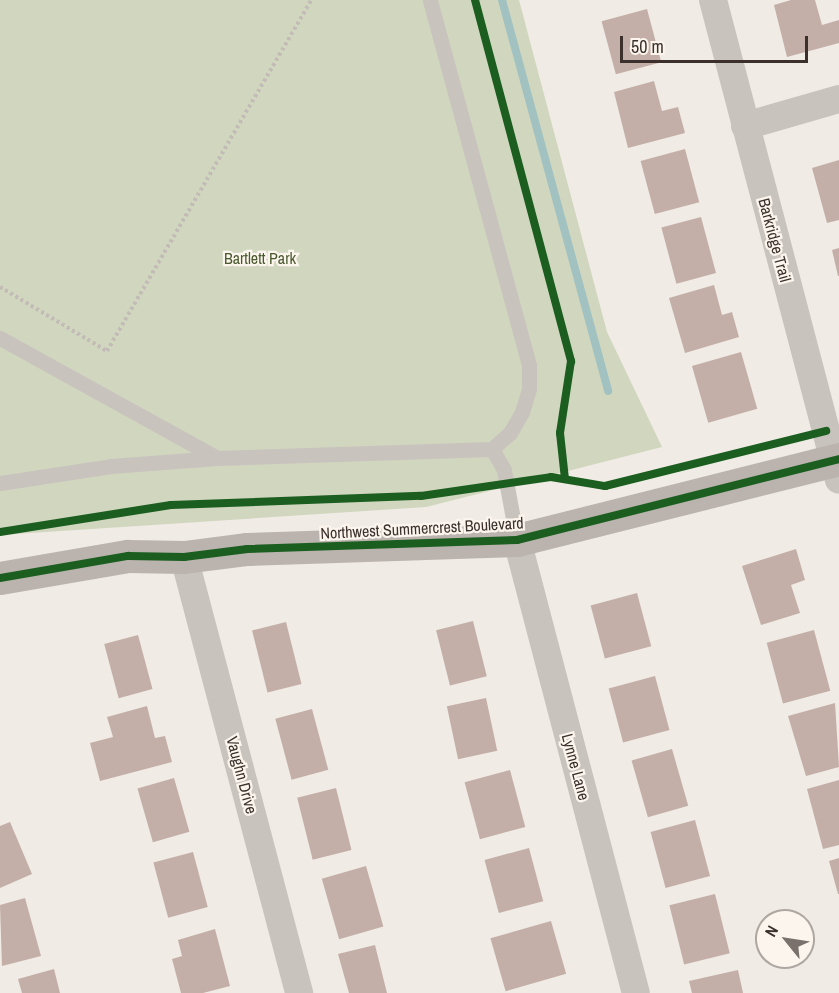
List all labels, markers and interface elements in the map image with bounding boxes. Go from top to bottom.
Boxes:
scale bar [623,24,810,62]
text: 50 m [631,34,664,59]
street label: Barkridge Trail [755,196,795,284]
park label: Bartlett Park [224,248,296,268]
street label: Northwest Summercrest Boulevard [320,513,524,543]
street label: Lynne Lane [558,732,594,802]
street label: Vaughn Drive [222,734,262,816]
north arrow [755,909,815,969]
text: N [759,921,783,941]

